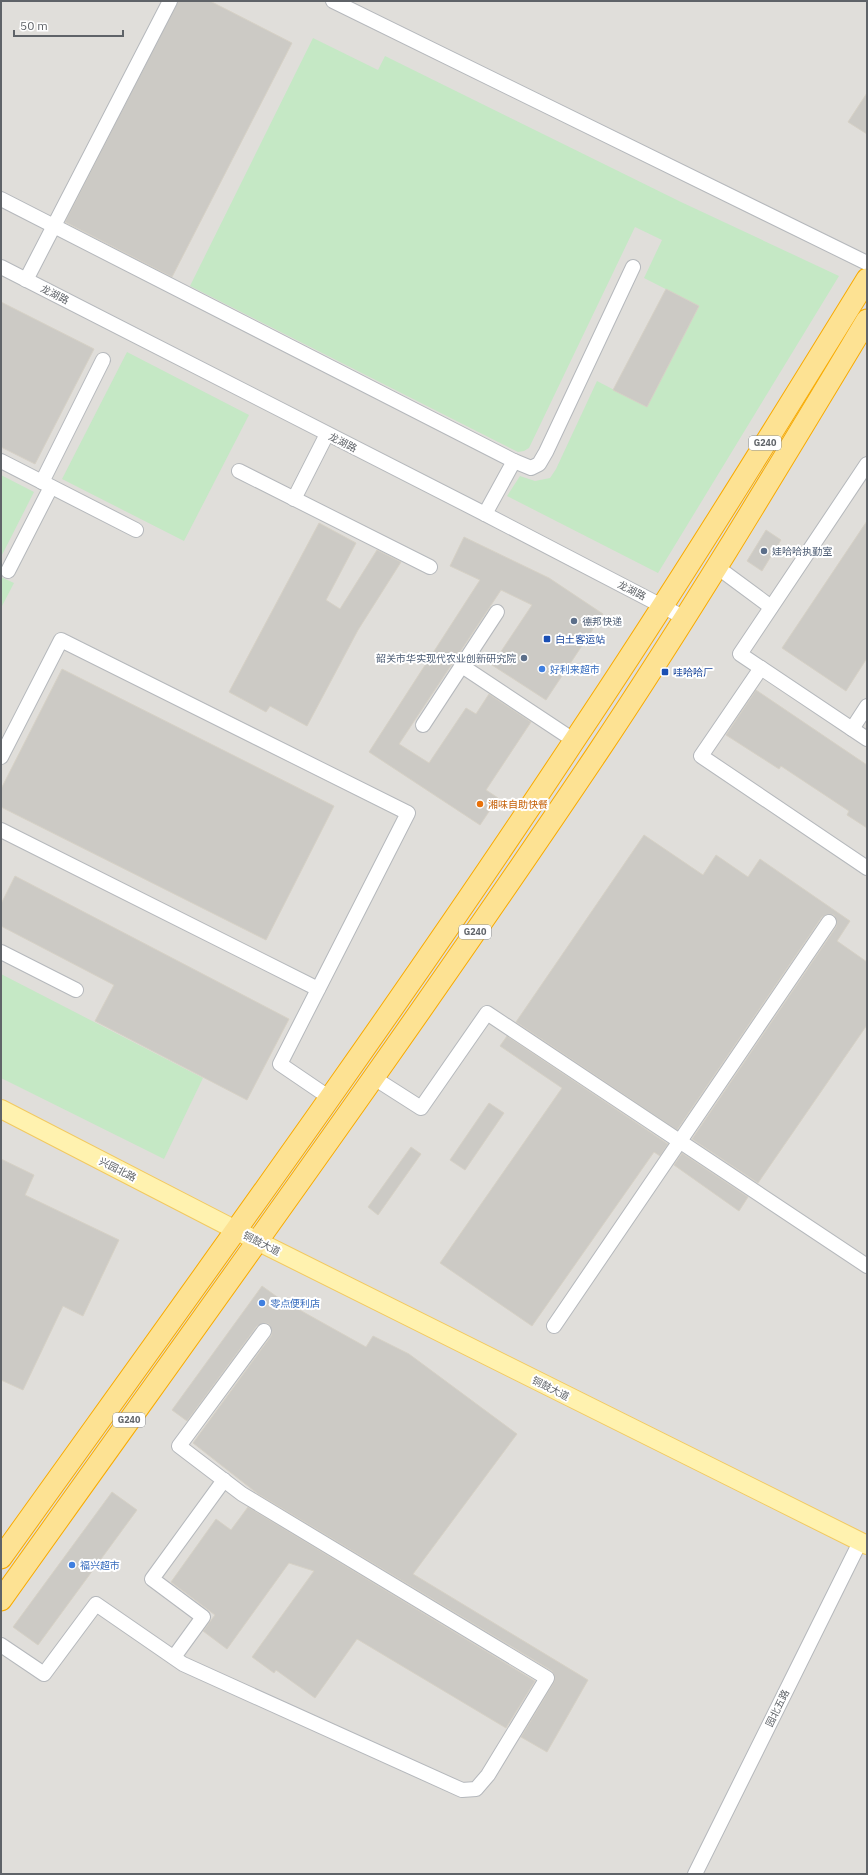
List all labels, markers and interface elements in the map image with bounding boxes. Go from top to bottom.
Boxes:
scale bar [14,12,123,38]
text: 50 m [20,18,48,33]
street label: 龙湖路 [38,282,71,307]
street label: 龙湖路 [326,430,359,455]
road number: G240 [749,436,781,450]
place label: 娃哈哈执勤室 [772,545,832,558]
marker: 娃哈哈执勤室 [759,546,769,556]
street label: 龙湖路 [615,578,648,603]
place label: 德邦快递 [582,615,622,628]
marker: 德邦快递 [569,616,579,626]
place label: 白土客运站 [555,633,605,646]
marker: 白土客运站 [542,634,552,644]
place label: 韶关市华实现代农业创新研究院 [376,652,516,665]
marker: 韶关市华实现代农业创新研究院 [519,653,529,663]
place label: 好利来超市 [550,663,600,676]
marker: 好利来超市 [537,664,547,674]
place label: 哇哈哈厂 [673,666,713,679]
marker: 哇哈哈厂 [660,667,670,677]
place label: 湘味自助快餐 [488,798,548,811]
marker: 湘味自助快餐 [475,799,485,809]
road number: G240 [459,925,491,939]
street label: 兴园北路 [97,1155,139,1184]
street label: 铜鼓大道 [241,1229,283,1258]
place label: 零点便利店 [270,1297,320,1310]
marker: 零点便利店 [257,1298,267,1308]
street label: 铜鼓大道 [530,1374,572,1403]
road number: G240 [113,1413,145,1427]
place label: 福兴超市 [80,1559,120,1572]
marker: 福兴超市 [67,1560,77,1570]
street label: 园北五路 [763,1687,792,1729]

